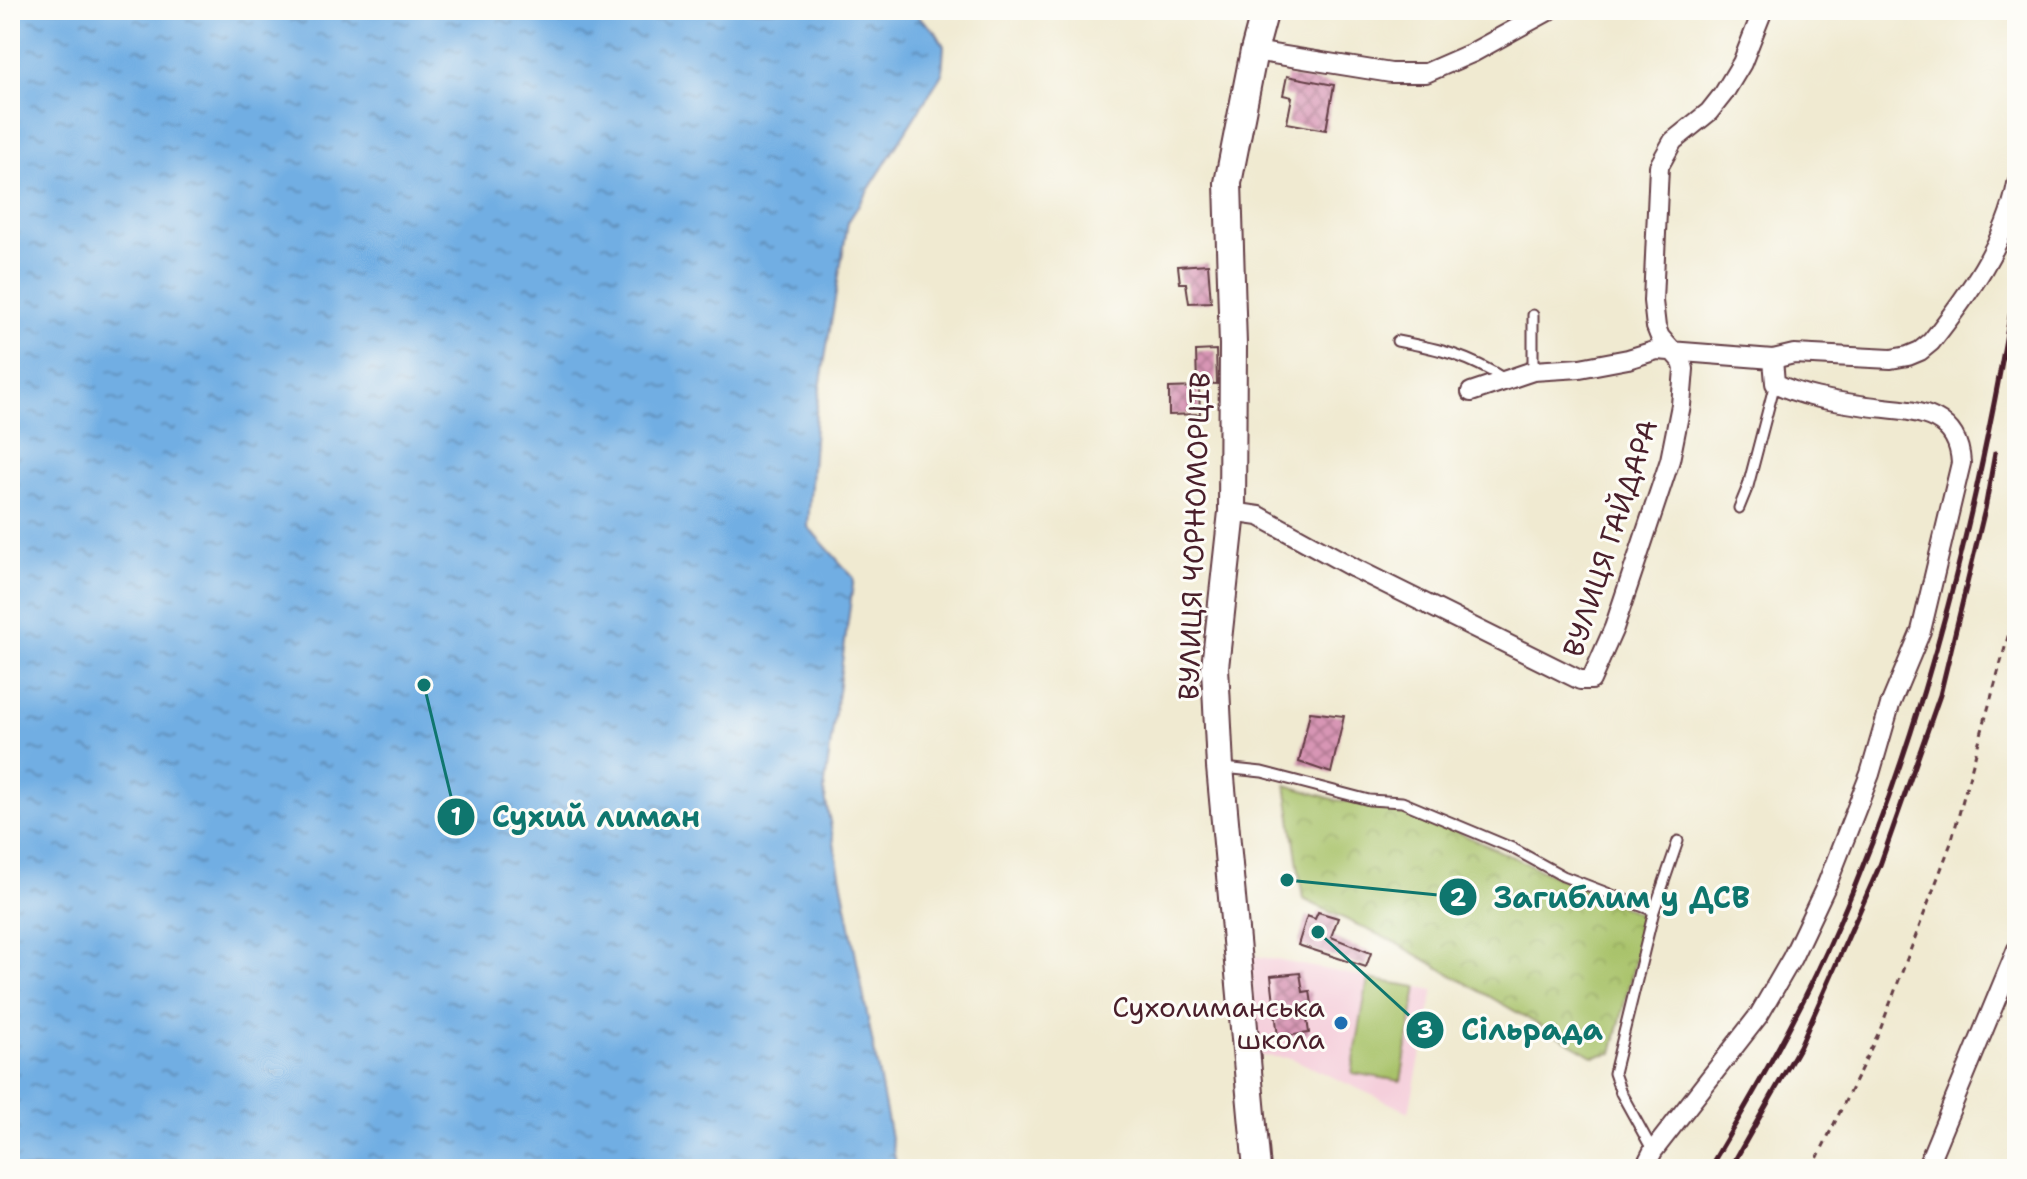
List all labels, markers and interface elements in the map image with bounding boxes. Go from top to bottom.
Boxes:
street label: ВУЛИЦЯ ЧОРНОМОРЦІВ [1169,371,1219,701]
street label: ВУЛИЦЯ ГАЙДАРА [1554,414,1666,662]
callout: Сухий лиман [436,790,716,844]
text: Сухий лиман [492,796,700,837]
text: 1 [451,801,461,833]
callout: Загиблим у ДСВ [1438,870,1766,924]
text: Загиблим у ДСВ [1494,877,1750,918]
text: 2 [1450,882,1467,914]
place label: Сухолиманська школа [1112,988,1325,1058]
callout: Сільрада [1405,1003,1619,1057]
text: Сільрада [1461,1009,1604,1050]
marker: Сухолиманська школа [1332,1014,1350,1032]
text: 3 [1417,1014,1433,1046]

